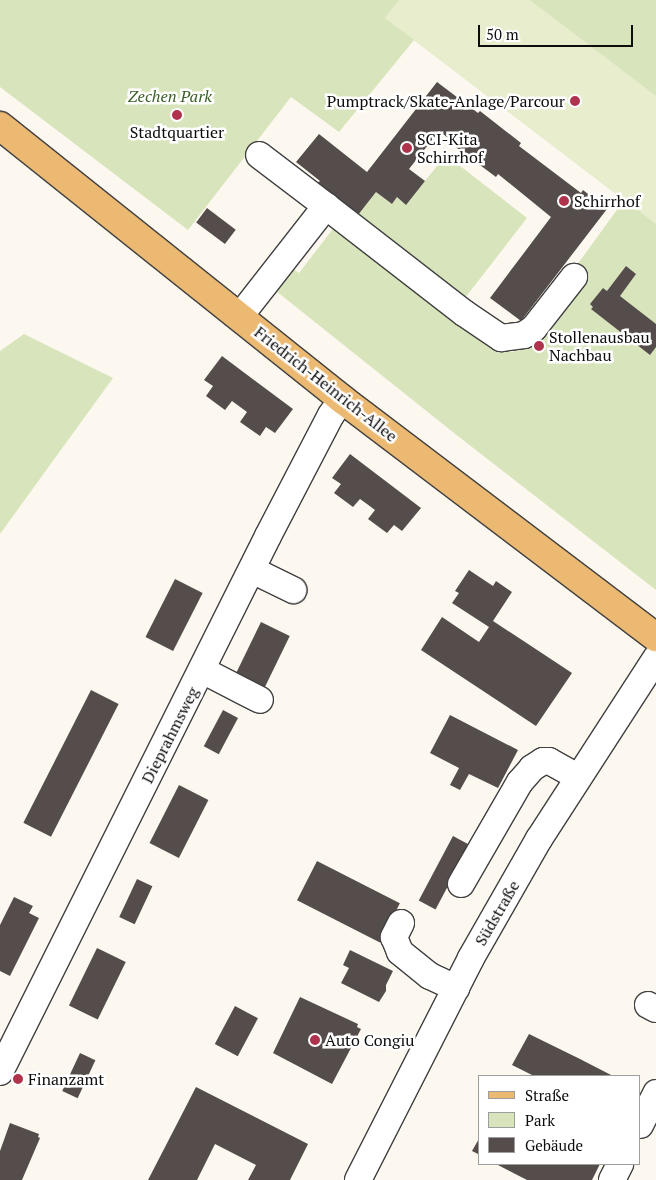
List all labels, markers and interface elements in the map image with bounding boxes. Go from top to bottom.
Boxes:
scale bar [481,15,636,47]
text: 50 m [486,24,519,44]
park label: Zechen Park [128,86,212,106]
place label: Pumptrack/Skate-Anlage/Parcour [327,91,565,111]
marker: Pumptrack/Skate-Anlage/Parcour [569,95,581,107]
marker: Stadtquartier [171,109,183,121]
place label: Stadtquartier [130,122,224,142]
place label: SCI-Kita Schirrhof [417,129,483,167]
marker: SCI-Kita Schirrhof [401,142,413,154]
place label: Schirrhof [574,191,640,211]
marker: Schirrhof [558,195,570,207]
street label: Friedrich-Heinrich-Allee [251,322,401,446]
place label: Stollenausbau Nachbau [549,327,650,365]
marker: Stollenausbau Nachbau [533,340,545,352]
street label: Dieprahmsweg [137,684,203,786]
street label: Südstraße [471,877,523,949]
place label: Auto Congiu [325,1030,414,1050]
marker: Auto Congiu [309,1034,321,1046]
place label: Finanzamt [28,1069,104,1089]
marker: Finanzamt [12,1073,24,1085]
legend [478,1075,641,1165]
text: Straße [525,1085,569,1105]
text: Park [525,1110,555,1130]
text: Gebäude [525,1135,583,1155]

